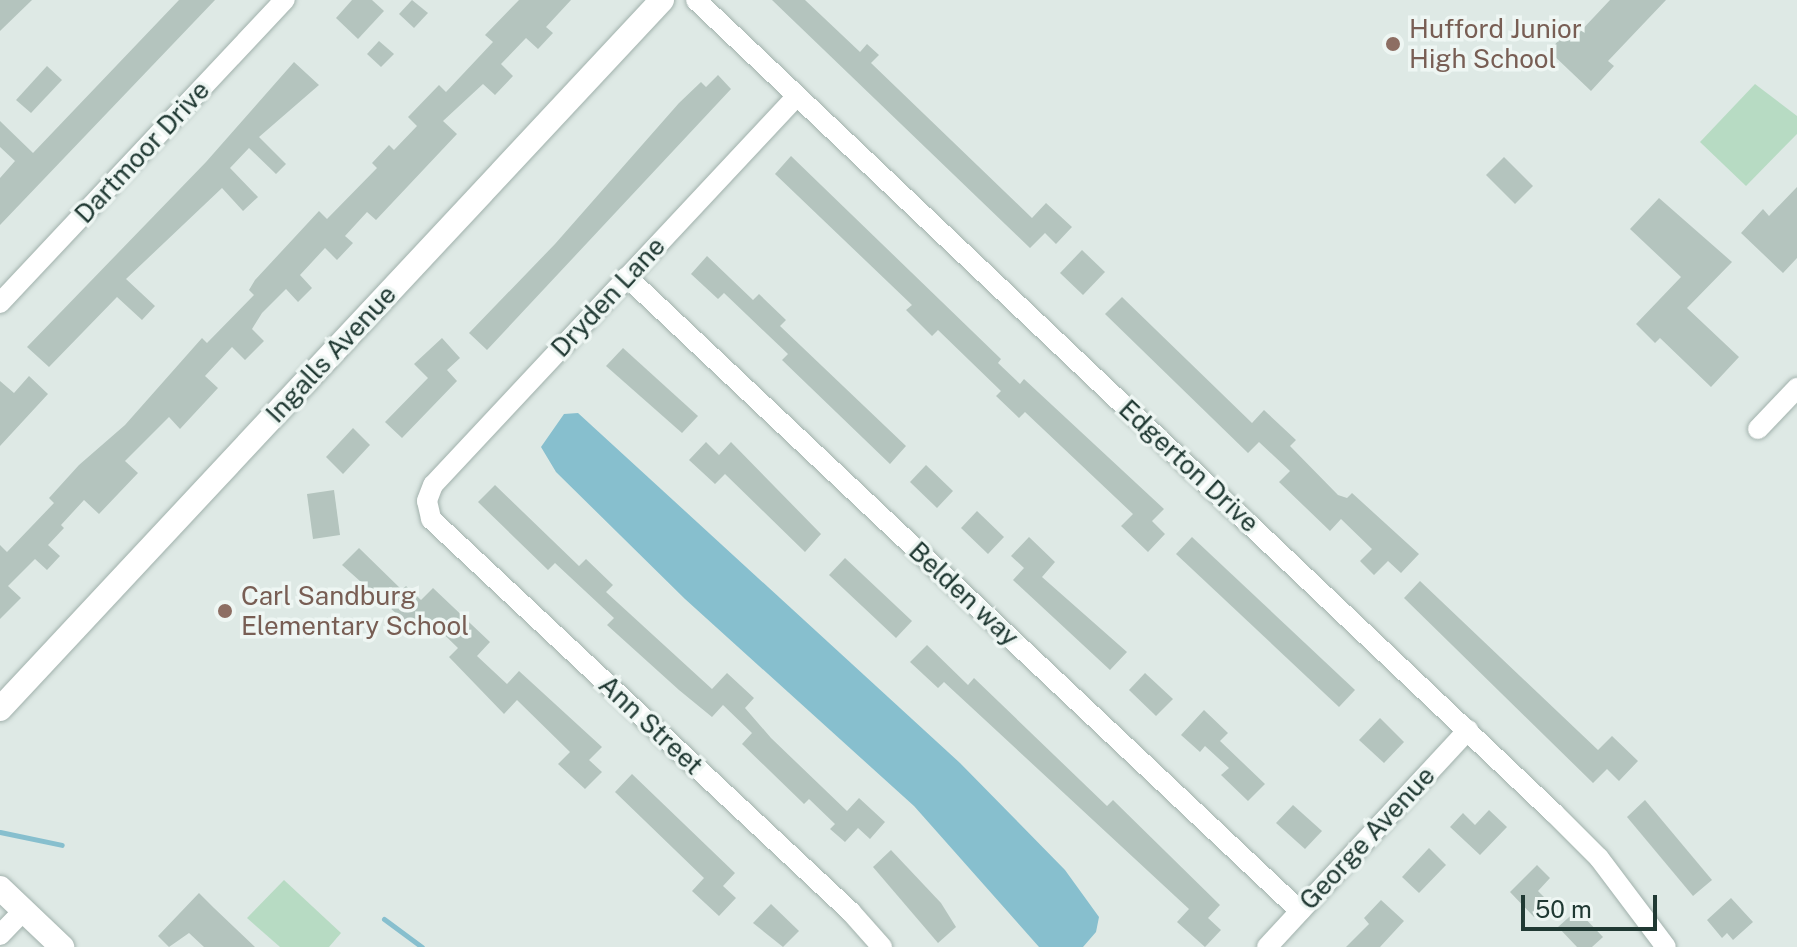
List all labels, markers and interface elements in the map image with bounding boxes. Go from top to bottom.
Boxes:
place label: Hufford Junior High School [1409,13,1582,74]
marker: Hufford Junior High School [1384,35,1402,53]
street label: Dartmoor Drive [68,74,216,230]
street label: Dryden Lane [545,231,671,363]
street label: Ingalls Avenue [259,279,403,429]
street label: Edgerton Drive [1113,393,1265,539]
street label: Belden way [903,535,1025,653]
place label: Carl Sandburg Elementary School [241,580,469,642]
marker: Carl Sandburg Elementary School [216,602,234,620]
street label: Ann Street [593,669,709,781]
street label: George Avenue [1293,760,1441,916]
scale bar [1525,879,1661,929]
text: 50 m [1535,895,1592,923]

